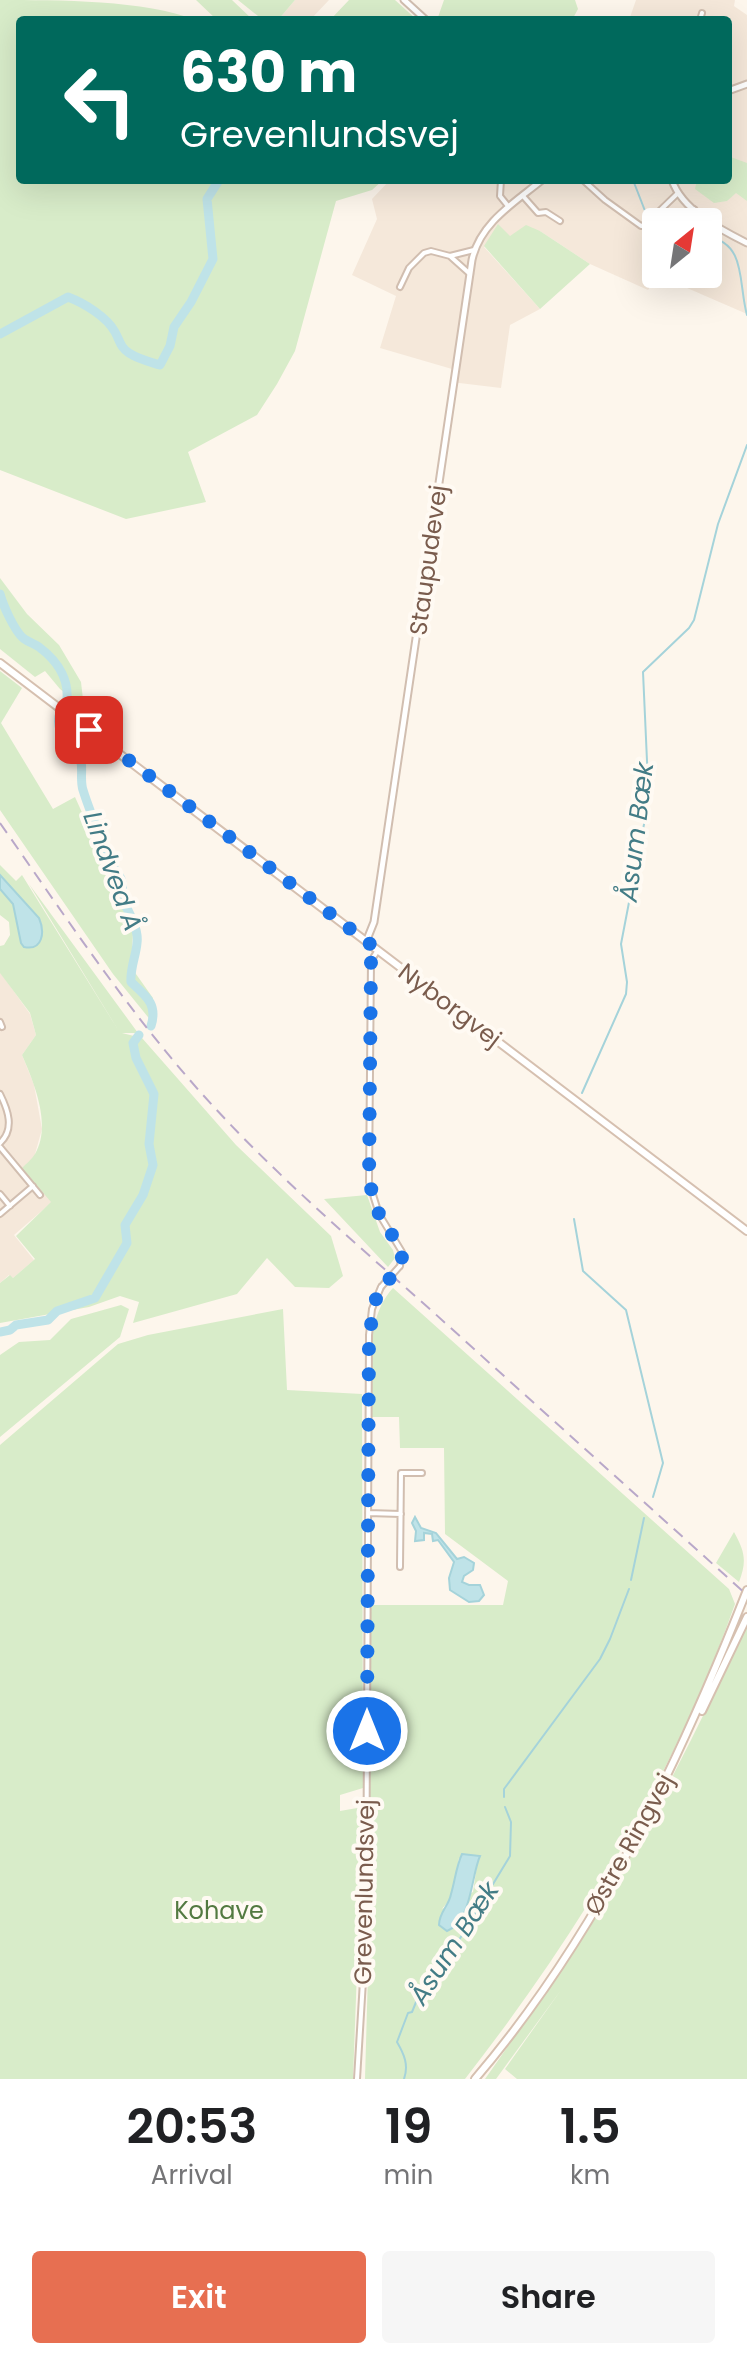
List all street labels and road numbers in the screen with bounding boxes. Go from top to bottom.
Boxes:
street label: Staupudevej [401,483,455,637]
street label: Nyborgvej [392,955,508,1055]
street label: Østre Ringvej [577,1767,681,1921]
street label: Grevenlundsvej [346,1799,382,1985]

